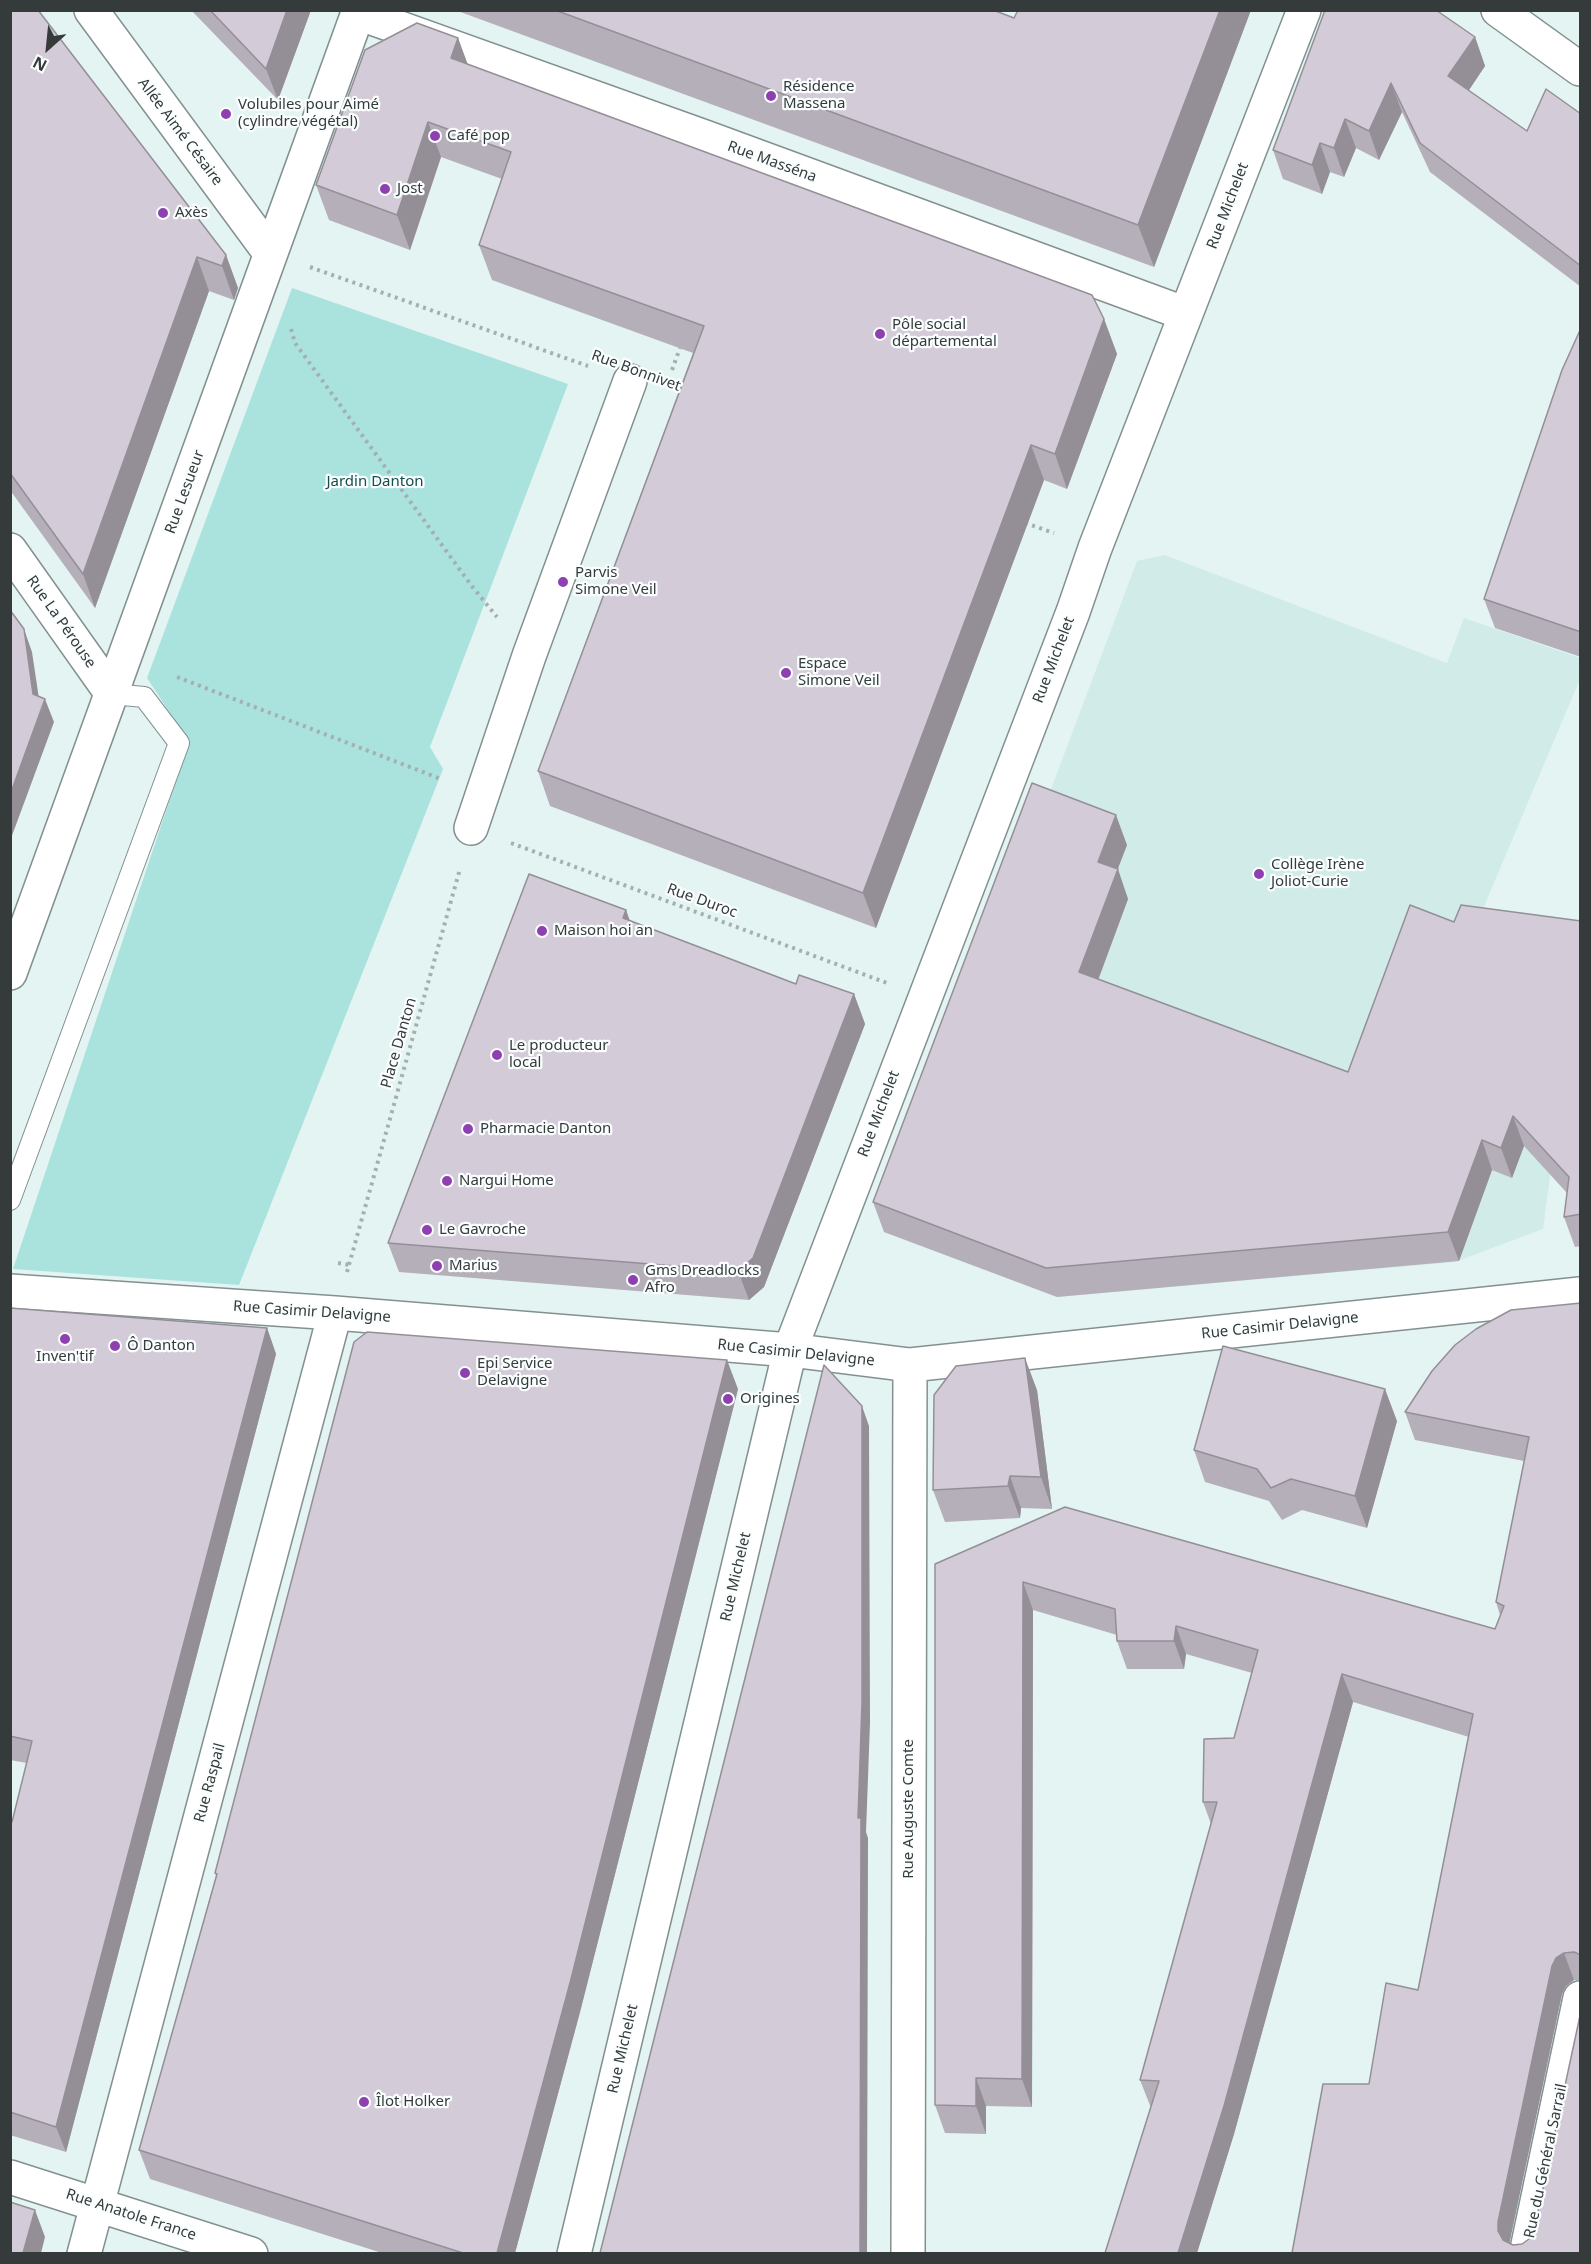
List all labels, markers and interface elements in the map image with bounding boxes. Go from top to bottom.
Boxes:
north arrow [18,18,78,78]
text: N [29,51,51,77]
street label: Allée Aimé Césaire [134,75,226,189]
place label: Résidence Massena [783,78,854,113]
marker: Résidence Massena [764,89,778,103]
place label: Volubiles pour Aimé (cylindre végétal) [238,96,379,131]
marker: Volubiles pour Aimé (cylindre végétal) [219,107,233,121]
place label: Café pop [447,127,510,145]
marker: Café pop [428,129,442,143]
street label: Rue Masséna [725,138,819,186]
street label: Rue Michelet [1203,160,1253,252]
place label: Jost [397,180,423,198]
marker: Jost [378,182,392,196]
place label: Axès [175,204,208,222]
marker: Axès [156,206,170,220]
place label: Pôle social départemental [892,316,997,351]
marker: Pôle social départemental [873,327,887,341]
street label: Rue Bonnivet [589,347,683,395]
street label: Rue Lesueur [162,448,208,536]
park label: Jardin Danton [326,473,424,491]
place label: Parvis Simone Veil [575,564,657,599]
street label: Rue La Pérouse [22,572,100,672]
marker: Parvis Simone Veil [556,575,570,589]
street label: Rue Michelet [1029,614,1079,706]
place label: Espace Simone Veil [798,655,880,690]
marker: Espace Simone Veil [779,666,793,680]
place label: Collège Irène Joliot-Curie [1271,856,1365,891]
marker: Collège Irène Joliot-Curie [1252,867,1266,881]
street label: Rue Duroc [664,880,740,922]
place label: Maison hoi an [554,922,653,940]
marker: Maison hoi an [535,924,549,938]
street label: Place Danton [377,996,421,1090]
place label: Le producteur local [509,1037,608,1072]
marker: Le producteur local [490,1048,504,1062]
street label: Rue Michelet [854,1068,904,1160]
place label: Pharmacie Danton [480,1120,611,1138]
marker: Pharmacie Danton [461,1122,475,1136]
place label: Nargui Home [459,1172,554,1190]
marker: Nargui Home [440,1174,454,1188]
place label: Le Gavroche [439,1221,526,1239]
marker: Le Gavroche [420,1223,434,1237]
place label: Marius [449,1257,498,1275]
marker: Marius [430,1259,444,1273]
place label: Gms Dreadlocks Afro [645,1262,759,1297]
marker: Gms Dreadlocks Afro [626,1273,640,1287]
street label: Rue Casimir Delavigne [233,1298,391,1326]
street label: Rue Casimir Delavigne [1200,1309,1360,1343]
marker: Inven'tif [58,1332,72,1346]
street label: Rue Casimir Delavigne [716,1336,876,1370]
place label: Ô Danton [127,1337,195,1355]
marker: Ô Danton [108,1339,122,1353]
place label: Inven'tif [36,1348,94,1366]
place label: Epi Service Delavigne [477,1355,552,1390]
marker: Epi Service Delavigne [458,1366,472,1380]
place label: Origines [740,1390,800,1408]
marker: Origines [721,1392,735,1406]
street label: Rue Michelet [717,1531,755,1623]
street label: Rue Auguste Comte [900,1739,918,1879]
street label: Rue Raspail [191,1741,229,1825]
street label: Rue Michelet [604,2003,642,2095]
street label: Rue du Général Sarrail [1521,2082,1571,2240]
place label: Îlot Holker [376,2093,450,2111]
marker: Îlot Holker [357,2095,371,2109]
street label: Rue Anatole France [64,2185,198,2245]

